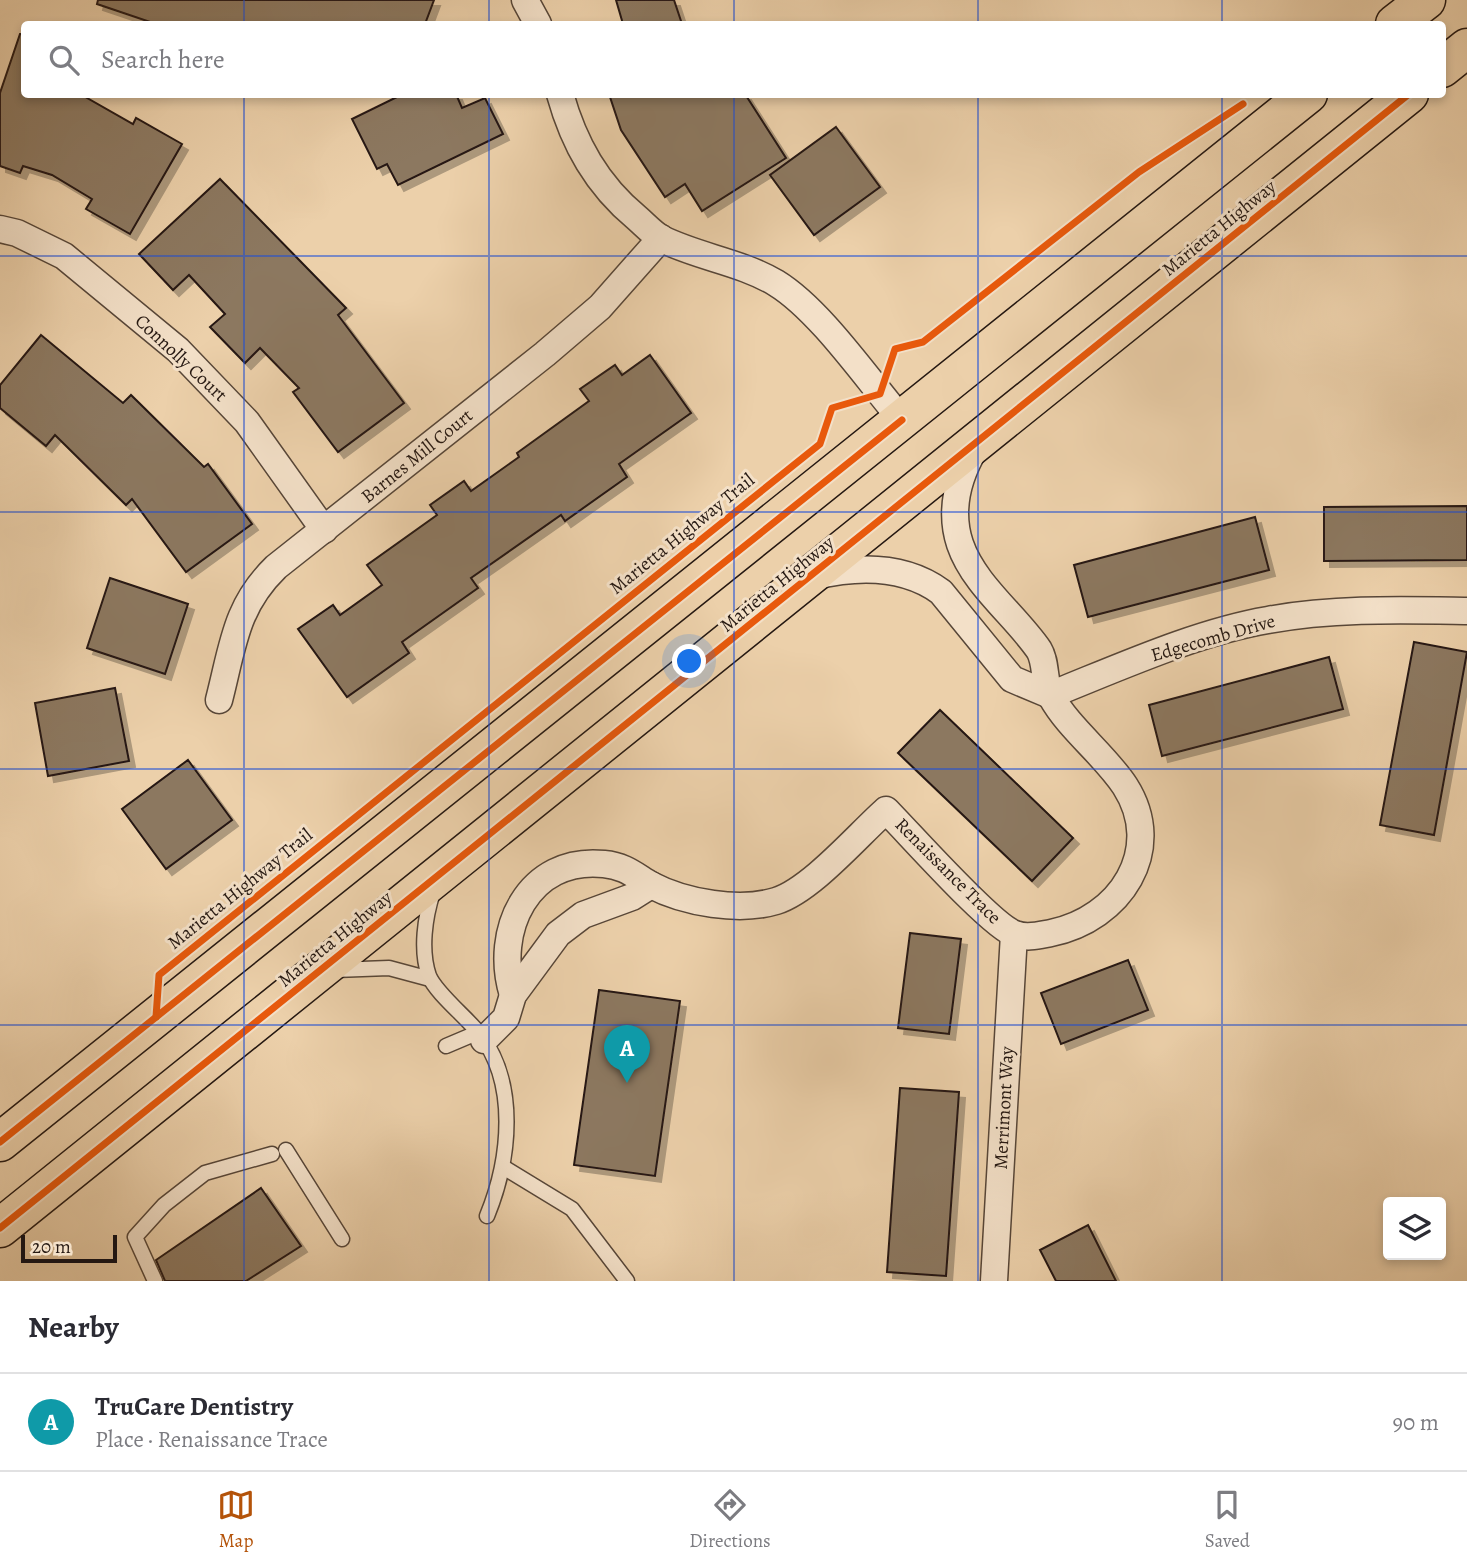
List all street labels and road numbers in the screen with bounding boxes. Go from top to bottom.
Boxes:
street label: Marietta Highway [1156,174,1282,282]
street label: Connolly Court [129,308,233,408]
street label: Barnes Mill Court [356,403,478,509]
street label: Marietta Highway Trail [604,467,760,601]
street label: Marietta Highway [714,530,840,638]
street label: Edgecomb Drive [1148,608,1278,668]
street label: Renaissance Trace [889,812,1007,930]
street label: Marietta Highway Trail [162,822,318,956]
street label: Marietta Highway [272,885,398,993]
street label: Merrimont Way [988,1045,1020,1170]

